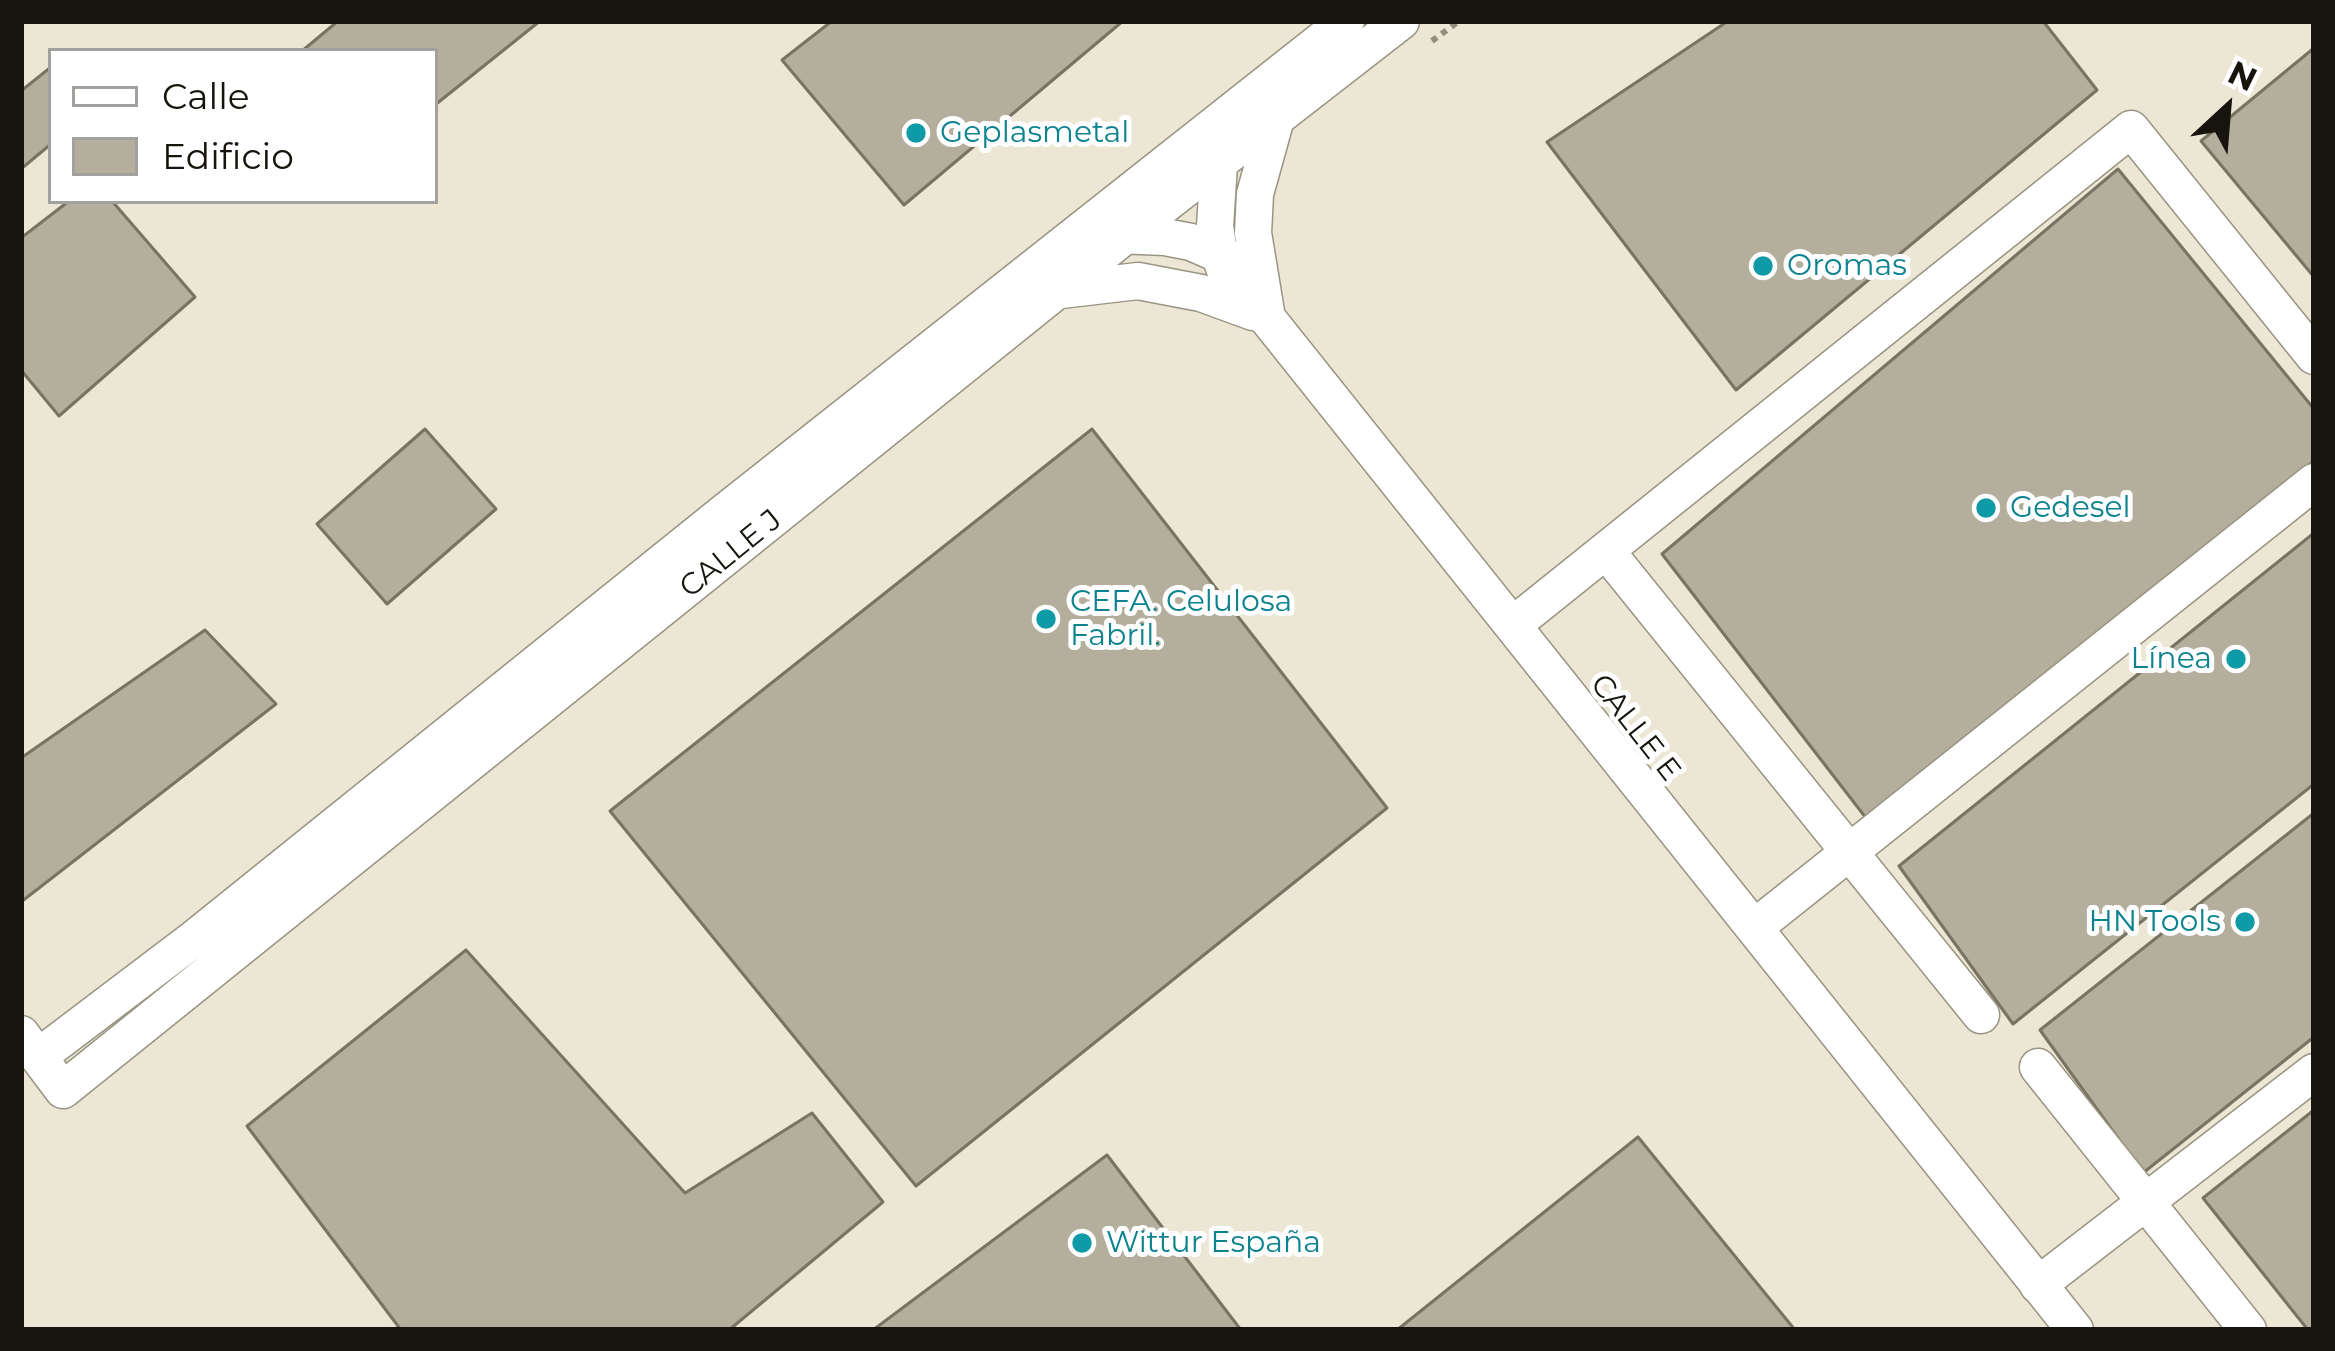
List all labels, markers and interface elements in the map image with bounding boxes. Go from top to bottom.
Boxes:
legend [48,48,438,204]
north arrow [2167,48,2287,168]
text: N [2222,52,2264,99]
text: Calle [162,74,250,118]
place label: Geplasmetal [940,115,1129,151]
marker: Geplasmetal [903,120,929,146]
text: Edificio [162,134,294,178]
place label: Oromas [1787,248,1907,284]
marker: Oromas [1750,253,1776,279]
place label: Gedesel [2010,490,2131,526]
marker: Gedesel [1973,495,1999,521]
street label: CALLE J [673,502,789,606]
place label: CEFA. Celulosa Fabril. [1070,584,1292,654]
marker: CEFA. Celulosa Fabril. [1033,606,1059,632]
place label: Línea [2131,641,2212,677]
marker: Línea [2223,646,2249,672]
street label: CALLE E [1582,667,1688,789]
place label: HN Tools [2088,904,2221,940]
marker: HN Tools [2232,909,2258,935]
place label: Wittur España [1106,1225,1321,1261]
marker: Wittur España [1069,1230,1095,1256]

